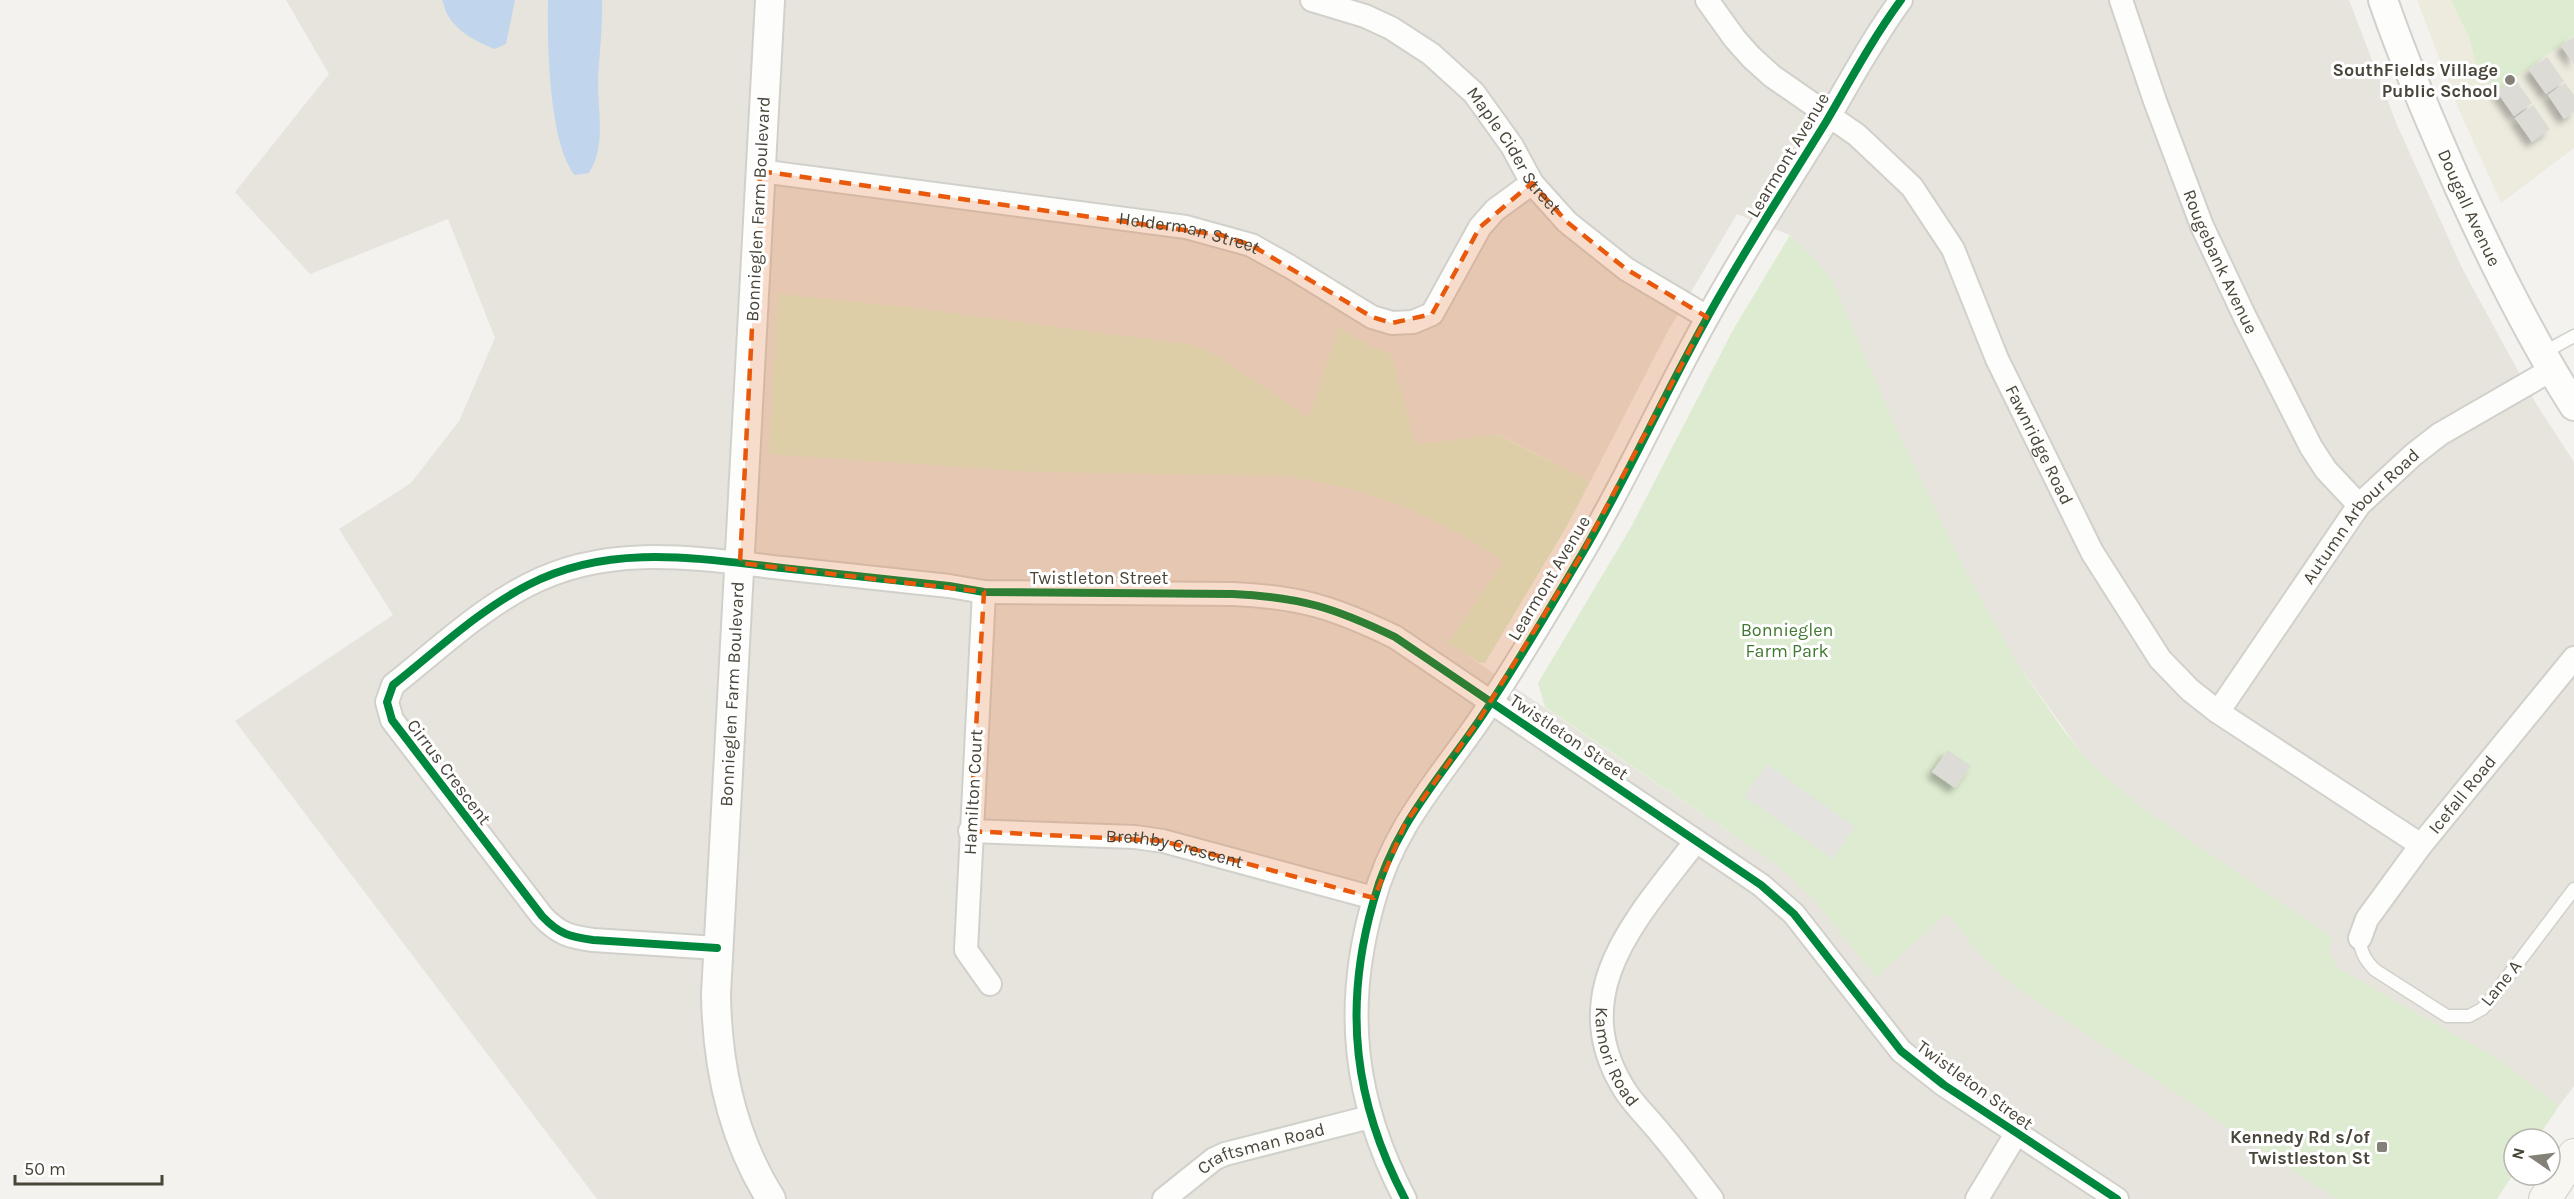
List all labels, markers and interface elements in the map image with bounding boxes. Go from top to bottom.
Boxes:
place label: SouthFields Village Public School [2333,59,2498,102]
marker: SouthFields Village Public School [2503,73,2517,87]
street label: Maple Cider Street [1462,82,1566,219]
street label: Learmont Avenue [1742,89,1834,221]
street label: Bonnieglen Farm Boulevard [741,96,775,322]
street label: Dougall Avenue [2433,146,2506,270]
street label: Rougebank Avenue [2178,186,2263,338]
street label: Helderman Street [1117,207,1264,259]
street label: Fawnridge Road [2001,381,2078,508]
street label: Autumn Arbour Road [2297,444,2424,588]
street label: Learmont Avenue [1503,512,1595,644]
street label: Twistleton Street [1030,567,1169,589]
street label: Bonnieglen Farm Boulevard [715,581,749,807]
park label: Bonnieglen Farm Park [1741,619,1833,662]
street label: Twistleton Street [1505,689,1633,785]
street label: Cirrus Crescent [402,715,496,829]
street label: Hamilton Court [959,728,987,855]
street label: Icefall Road [2423,751,2501,839]
street label: Brethby Crescent [1105,825,1246,873]
street label: Lane A [2476,955,2526,1011]
street label: Kamori Road [1591,1006,1644,1111]
street label: Twistleton Street [1912,1035,2038,1135]
street label: Craftsman Road [1193,1118,1327,1179]
place label: Kennedy Rd s/of Twistleston St [2230,1126,2370,1169]
north arrow [2502,1127,2562,1187]
marker: Kennedy Rd s/of Twistleston St [2375,1140,2389,1154]
text: N [2507,1146,2529,1161]
scale bar [15,1148,162,1186]
text: 50 m [24,1158,66,1180]

